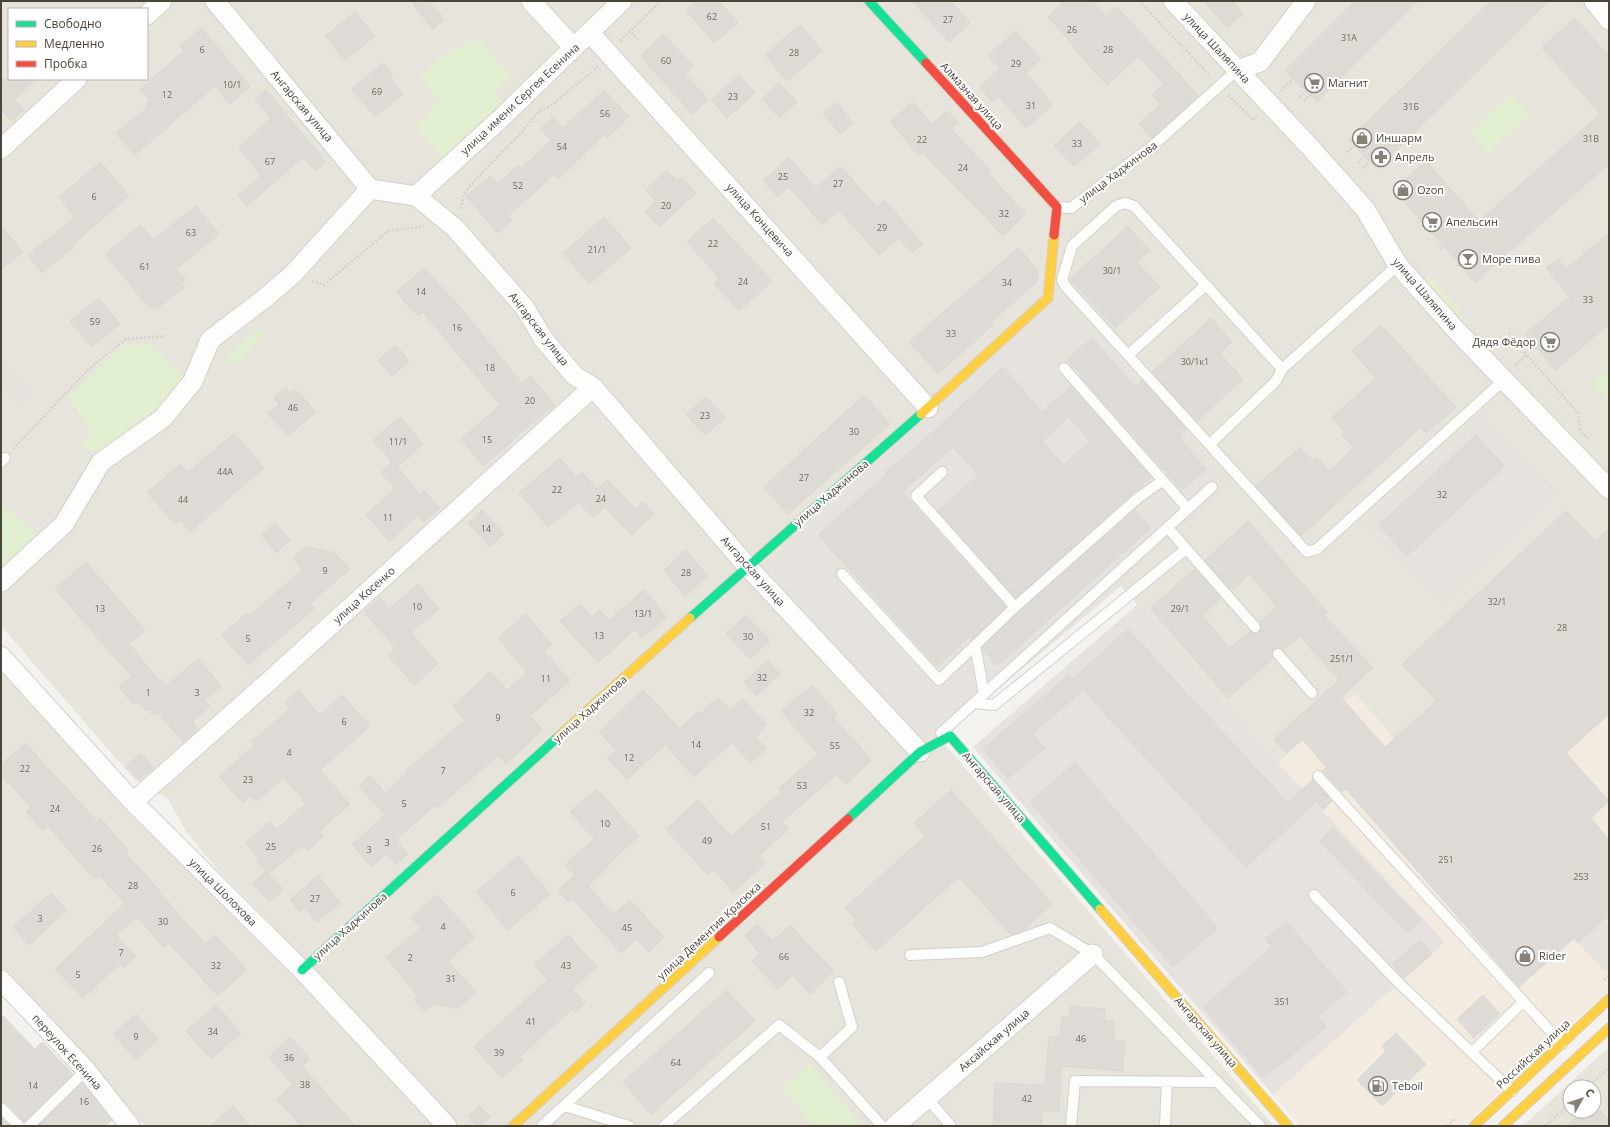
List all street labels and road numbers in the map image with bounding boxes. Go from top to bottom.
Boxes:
street label: улица Шаляпина [1181,9,1254,86]
street label: улица имени Сергея Есенина [457,40,582,158]
street label: Алмазная улица [938,58,1007,133]
street label: Ангарская улица [268,67,337,145]
street label: улица Хаджинова [1075,137,1160,206]
street label: улица Концевича [723,180,797,260]
street label: улица Шаляпина [1390,254,1461,333]
street label: Ангарская улица [506,289,573,368]
street label: улица Хаджинова [790,456,871,529]
street label: Ангарская улица [718,532,789,609]
street label: улица Косенко [329,562,398,627]
street label: улица Хаджинова [550,671,630,746]
street label: Ангарская улица [959,748,1029,825]
street label: улица Шолохова [186,854,261,929]
street label: улица Дементия Красюка [654,879,764,983]
street label: улица Хаджинова [310,888,390,963]
street label: Ангарская улица [1171,993,1241,1070]
street label: Аксайская улица [955,1005,1032,1074]
street label: переулок Есенина [29,1010,106,1093]
street label: Российская улица [1493,1016,1573,1092]

